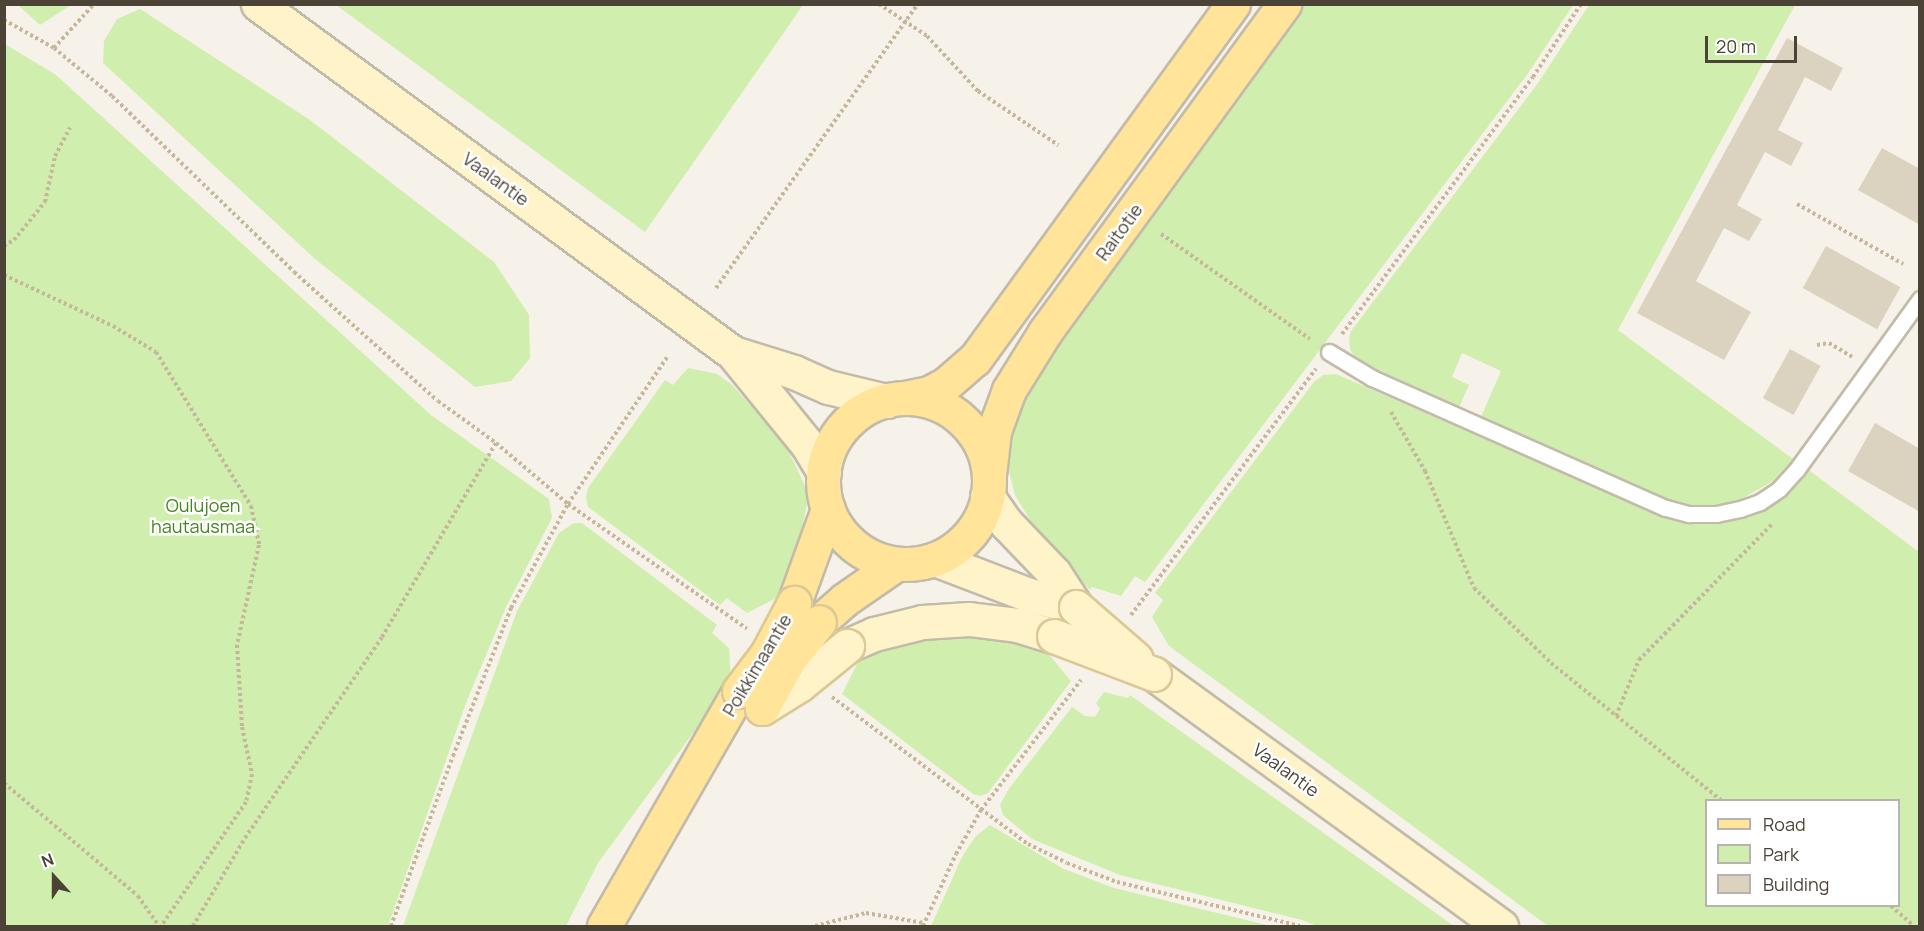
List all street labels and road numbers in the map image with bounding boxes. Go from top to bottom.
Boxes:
street label: Vaalantie [459,148,533,210]
street label: Raitotie [1091,199,1147,265]
street label: Poikkimaantie [718,610,796,720]
street label: Vaalantie [1249,739,1323,801]

